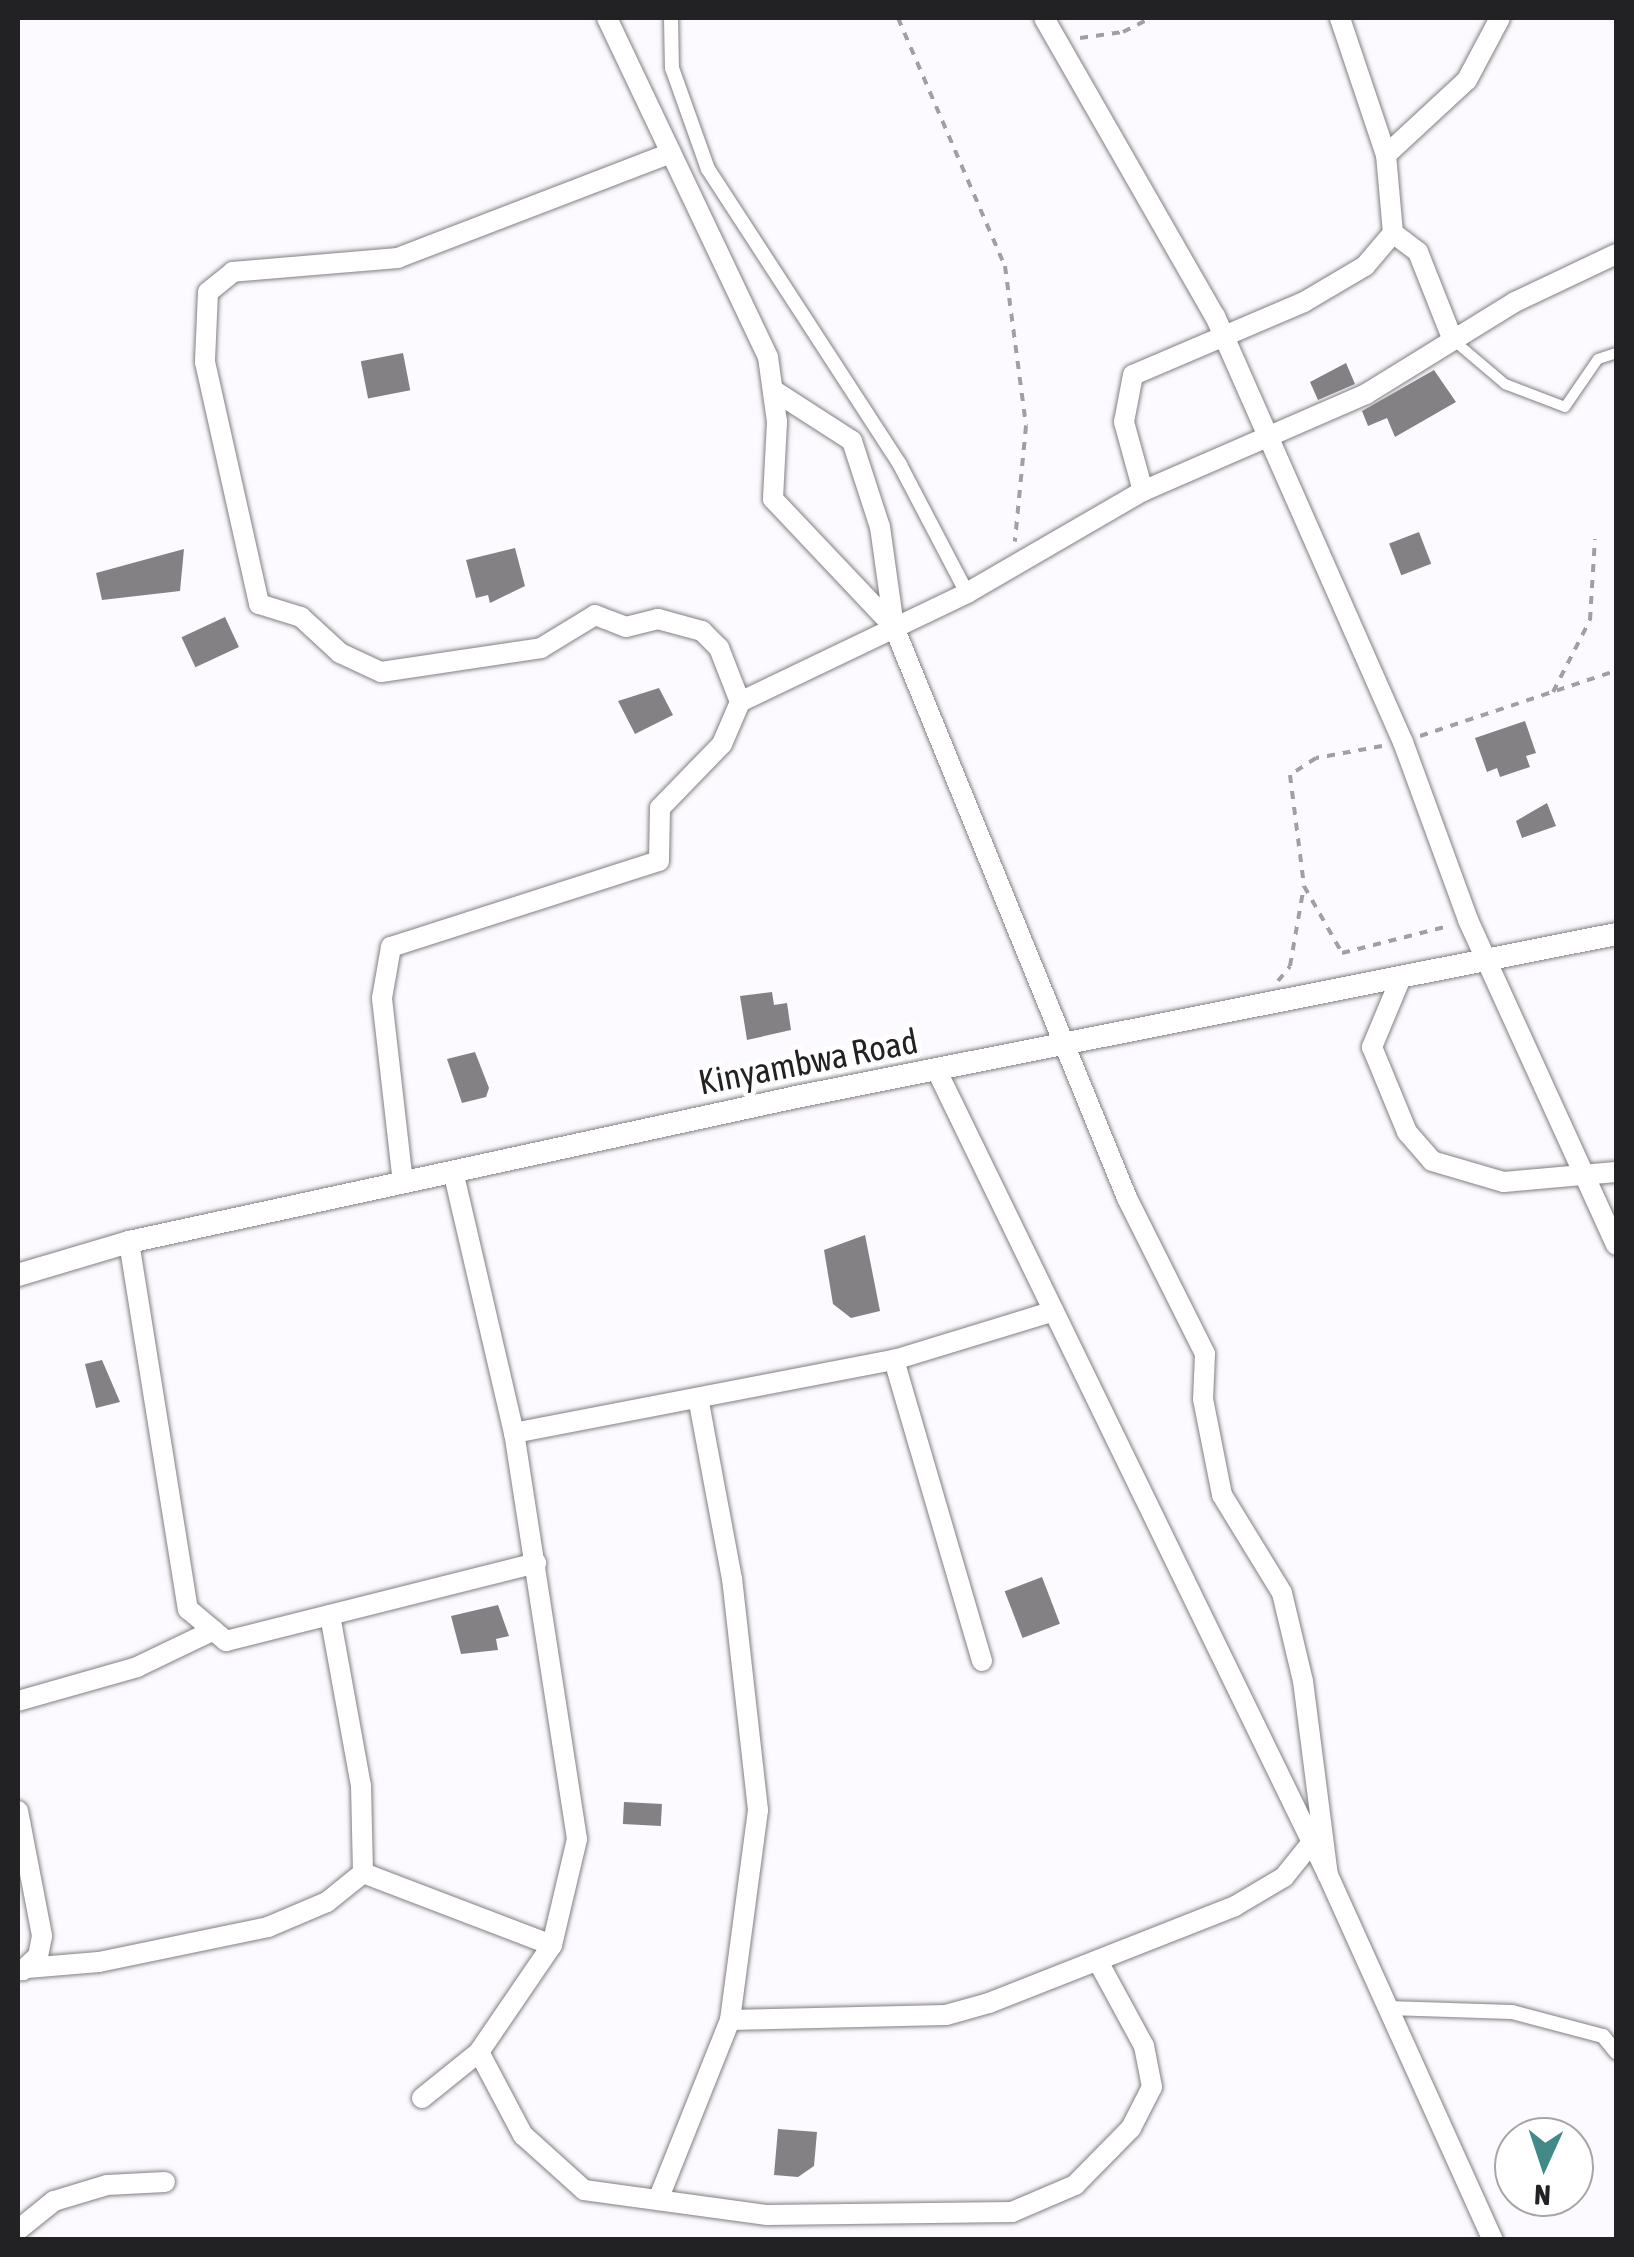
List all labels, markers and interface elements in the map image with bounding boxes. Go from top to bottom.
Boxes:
street label: Kinyambwa Road [695,1019,921,1103]
north arrow [1494,2117,1594,2217]
text: N [1533,2179,1552,2211]

